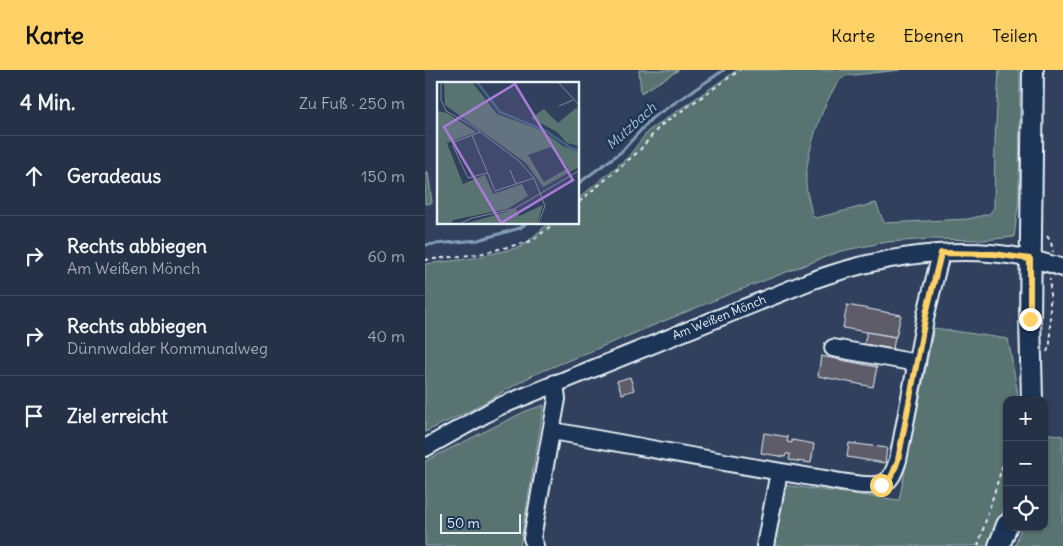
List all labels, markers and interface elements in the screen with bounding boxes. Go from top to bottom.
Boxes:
text: Karte [25,20,84,50]
text: Karte [831,24,875,47]
text: Ebenen [903,24,964,47]
text: Teilen [992,24,1038,47]
inset map [437,82,580,225]
text: 4 Min. [20,89,75,116]
text: Zu Fuß · 250 m [299,93,405,113]
water label: Mutzbach [602,98,661,153]
icon: ahead [20,162,48,190]
text: Geradeaus [67,164,161,188]
text: 150 m [361,166,405,186]
text: Rechts abbiegen [67,234,207,258]
icon: right [20,242,48,270]
text: 60 m [367,246,405,266]
text: Am Weißen Mönch [67,258,200,278]
street label: Am Weißen Mönch [670,291,768,343]
route end [1019,308,1042,331]
text: Rechts abbiegen [67,314,207,338]
icon: right [20,322,48,350]
text: 40 m [367,326,405,346]
text: Dünnwalder Kommunalweg [67,338,268,358]
map controls [1003,396,1048,531]
button: + [1003,396,1048,441]
icon: arrive [20,402,48,430]
text: Ziel erreicht [67,404,168,428]
button: − [1003,441,1048,486]
route start [870,474,893,497]
button: locate [1003,486,1048,531]
scale bar [440,511,521,534]
text: 50 m [447,514,480,532]

